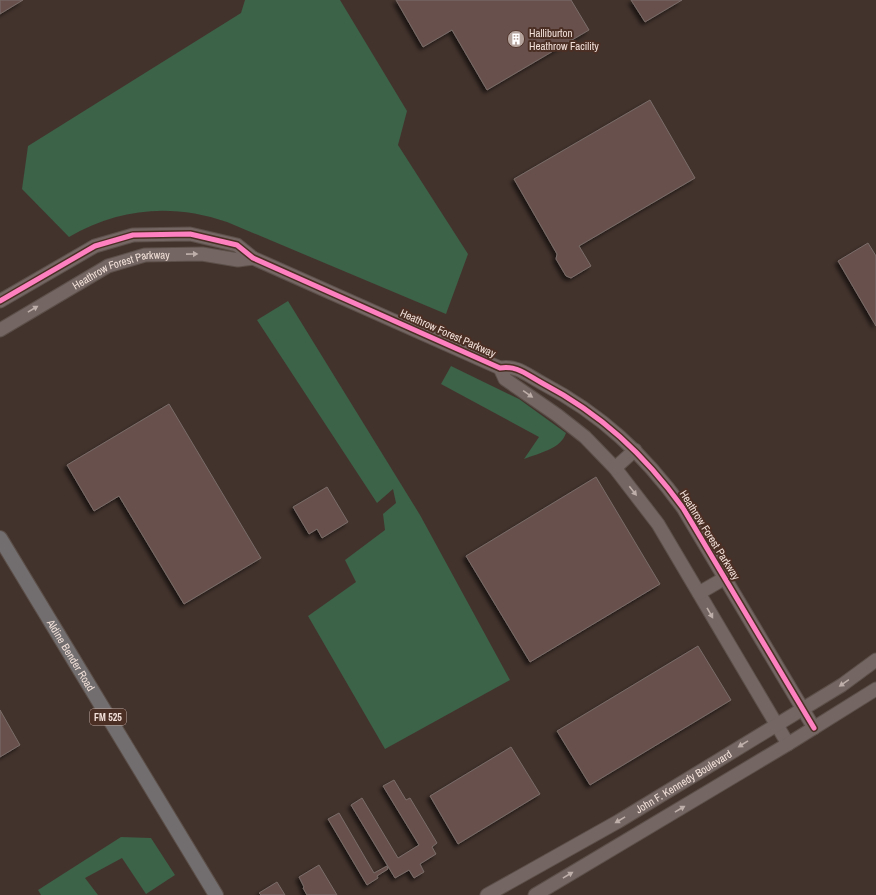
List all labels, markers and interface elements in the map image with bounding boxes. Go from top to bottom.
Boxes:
place label: Halliburton Heathrow Facility [529,26,599,53]
building icon: Halliburton Heathrow Facility [506,29,526,49]
street label: Heathrow Forest Parkway [70,248,170,293]
one-way arrow [186,251,199,257]
one-way arrow [27,306,39,313]
street label: Heathrow Forest Parkway [398,306,498,361]
one-way arrow [522,390,533,398]
one-way arrow [629,486,638,497]
street label: Heathrow Forest Parkway [677,487,744,583]
one-way arrow [707,607,714,618]
street label: Aldine Bender Road [43,616,98,694]
one-way arrow [839,679,850,687]
road number: FM 525 [90,709,126,725]
one-way arrow [737,741,749,748]
street label: John F. Kennedy Boulevard [633,747,734,816]
one-way arrow [674,805,686,812]
one-way arrow [614,816,626,823]
one-way arrow [562,872,574,879]

